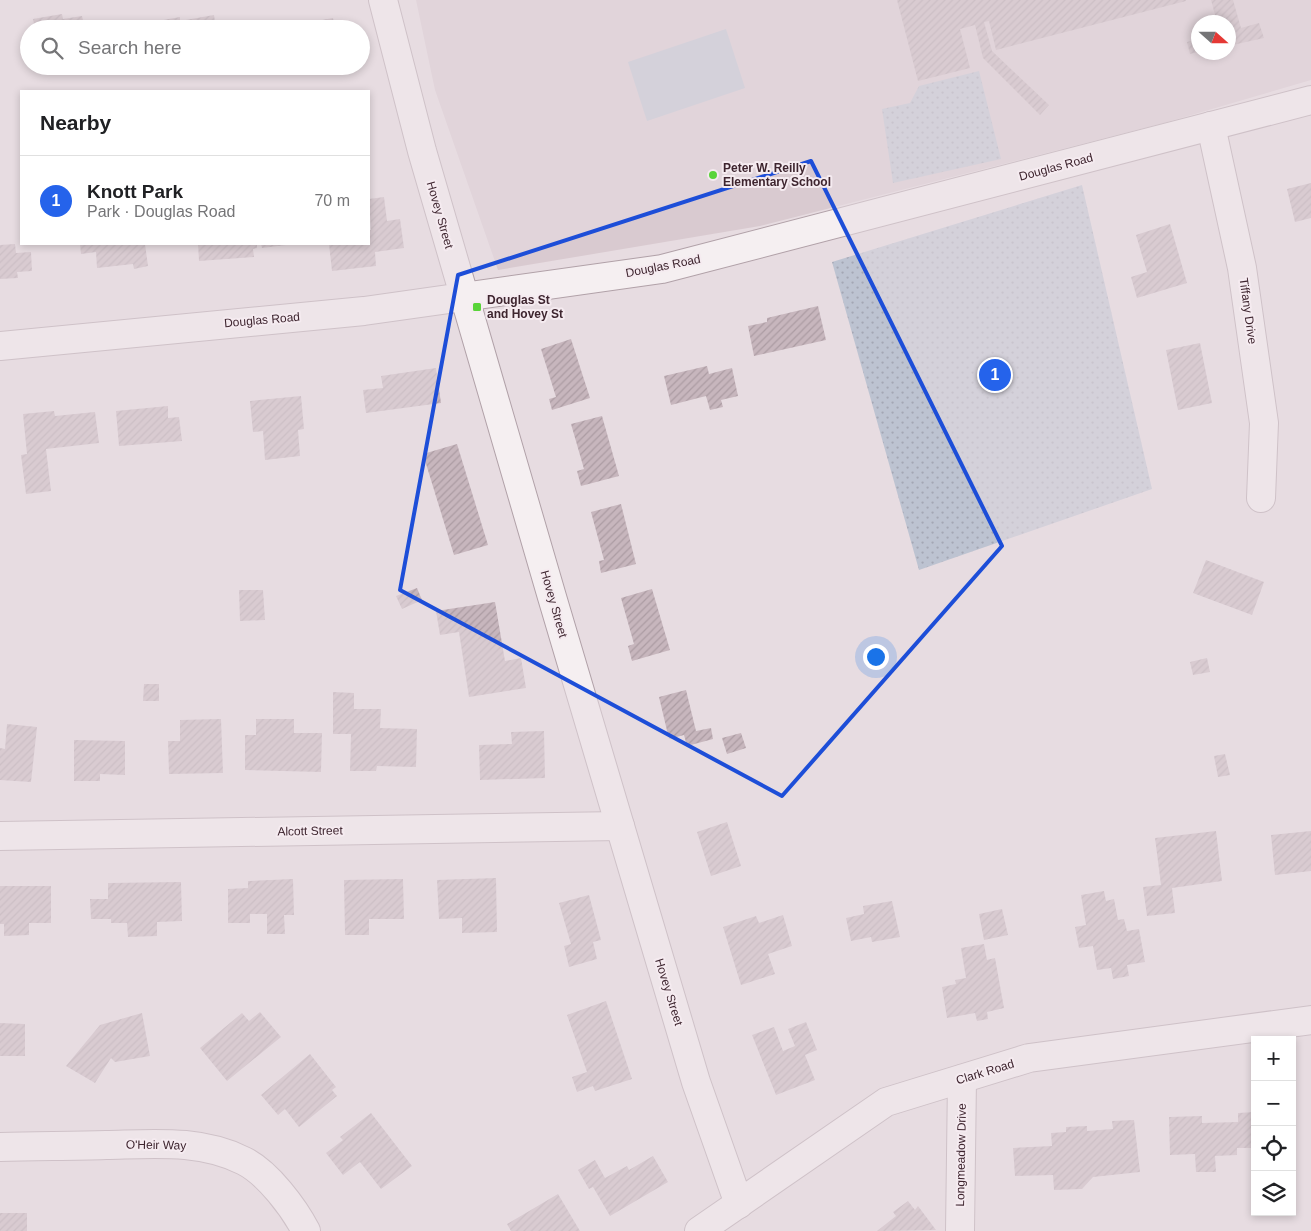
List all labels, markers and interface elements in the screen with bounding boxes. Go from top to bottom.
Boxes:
north arrow [1191,15,1236,60]
search box [20,20,370,75]
icon: search [38,34,66,62]
text: Search here [78,37,182,58]
text: Nearby [40,111,111,134]
street label: Douglas Road [1017,150,1095,184]
place label: Peter W. Reilly Elementary School [723,161,831,189]
marker: Peter W. Reilly Elementary School [707,169,719,181]
street label: Hovey Street [424,180,456,251]
text: Knott Park [87,181,183,202]
text: 1 [52,192,60,209]
text: 70 m [314,192,350,209]
text: Park · Douglas Road [87,203,236,220]
street label: Douglas Road [624,252,702,280]
street label: Tiffany Drive [1236,277,1260,345]
place label: Douglas St and Hovey St [487,293,563,321]
marker: Douglas St and Hovey St [471,301,483,313]
street label: Douglas Road [224,310,300,330]
pin: 1 [979,356,1011,394]
street label: Hovey Street [538,569,570,640]
your location [863,644,889,670]
street label: Alcott Street [277,823,343,839]
street label: Hovey Street [652,957,686,1028]
map controls [1251,1036,1296,1216]
button: + [1251,1036,1296,1081]
street label: Clark Road [954,1057,1016,1087]
button: − [1251,1081,1296,1126]
street label: Longmeadow Drive [953,1103,969,1207]
button: locate [1251,1126,1296,1171]
street label: O'Heir Way [126,1137,186,1153]
button: layers [1251,1171,1296,1216]

